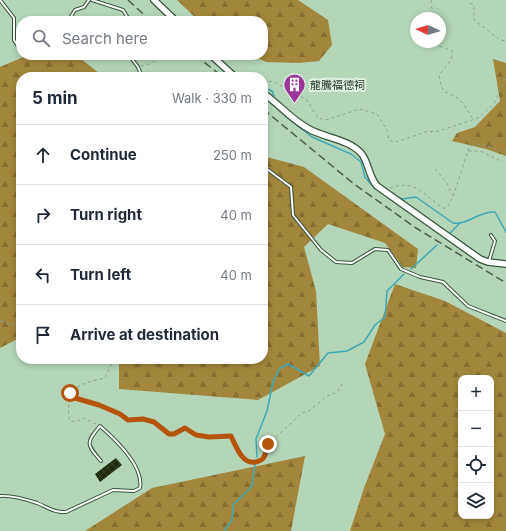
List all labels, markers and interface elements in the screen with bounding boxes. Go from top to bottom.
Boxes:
north arrow [410,12,446,48]
search box [16,16,268,60]
icon: search [30,27,52,49]
text: Search here [62,29,148,48]
building icon: 龍騰福德祠 [282,72,308,105]
place label: 龍騰福德祠 [310,78,365,92]
text: 5 min [32,88,78,108]
text: Walk · 330 m [172,90,252,106]
icon: ahead [32,144,54,166]
text: Continue [70,145,137,164]
text: 250 m [213,147,252,163]
icon: right [32,204,54,226]
text: Turn right [70,205,142,224]
text: 40 m [220,207,252,223]
icon: left [32,264,54,286]
text: Turn left [70,265,131,284]
text: 40 m [220,267,252,283]
icon: arrive [32,324,54,346]
text: Arrive at destination [70,325,219,344]
map controls [458,375,494,519]
button: + [458,375,494,411]
route start [61,384,79,402]
button: − [458,411,494,447]
route end [259,435,277,453]
button: locate [458,447,494,483]
button: layers [458,483,494,519]

